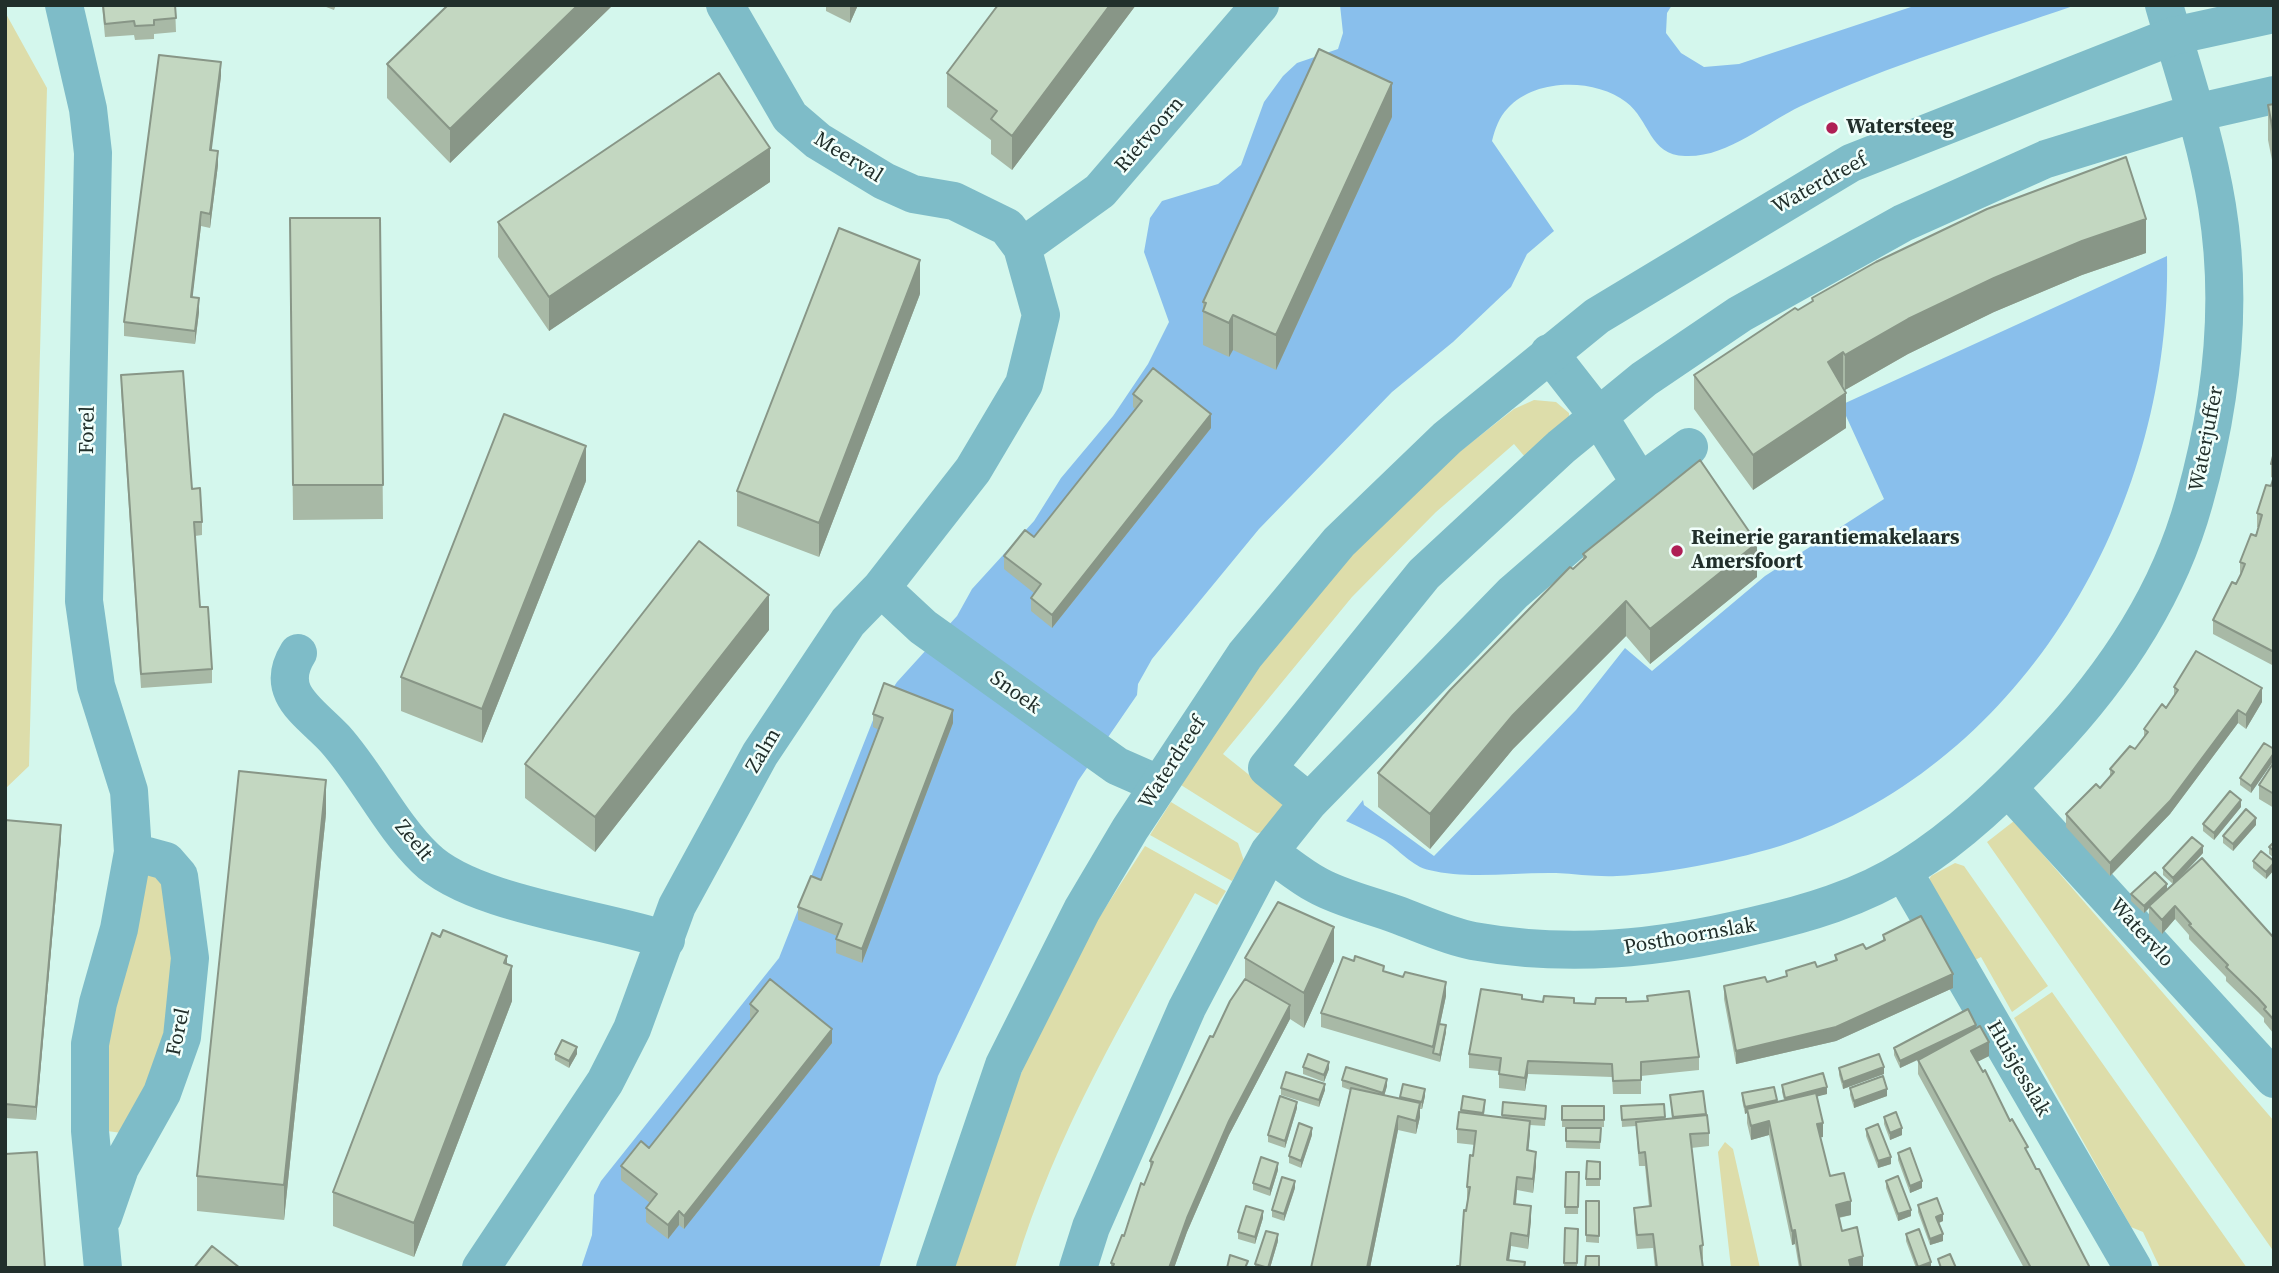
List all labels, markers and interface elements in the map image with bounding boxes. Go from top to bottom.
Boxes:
street label: Rietvoorn [1110,92,1190,178]
place label: Watersteeg [1846,115,1954,141]
marker: Watersteeg [1824,120,1840,136]
street label: Meerval [809,127,887,189]
street label: Waterdreef [1768,148,1872,220]
street label: Waterjuffer [2184,384,2230,494]
street label: Forel [75,406,101,454]
place label: Reinerie garantiemakelaars Amersfoort [1691,526,1959,576]
marker: Reinerie garantiemakelaars Amersfoort [1669,543,1685,559]
street label: Snoek [985,666,1045,720]
street label: Waterdreef [1134,712,1212,814]
street label: Zalm [741,724,787,778]
street label: Zeelt [389,815,437,867]
street label: Watervlo [2104,893,2178,973]
street label: Posthoornslak [1622,913,1758,961]
street label: Forel [162,1006,196,1058]
street label: Huisjesslak [1980,1017,2056,1121]

